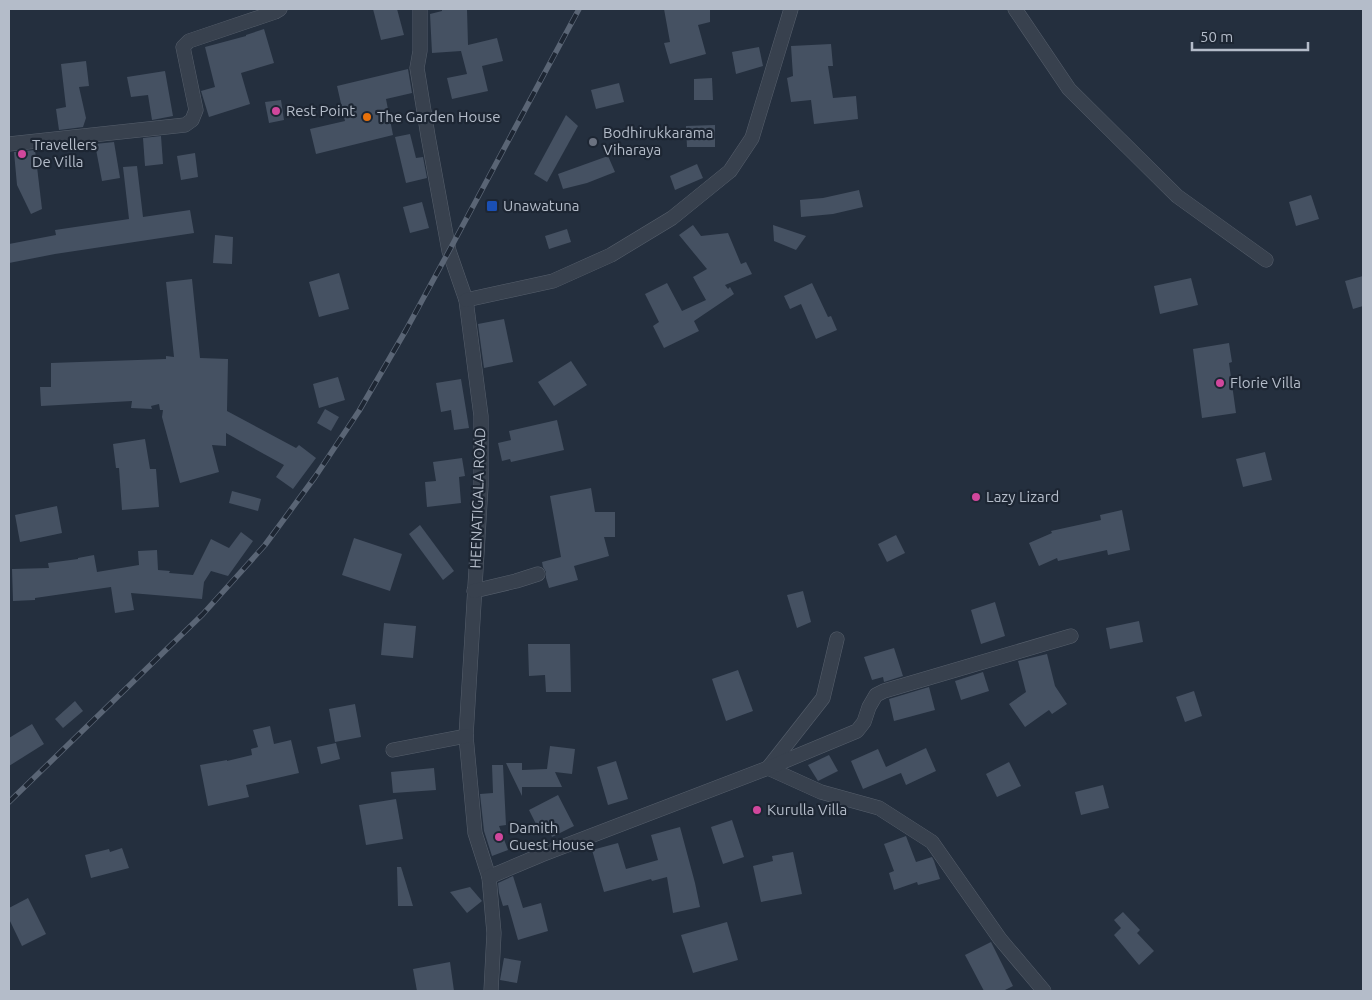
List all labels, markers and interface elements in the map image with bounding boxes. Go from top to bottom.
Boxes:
scale bar [1192,20,1308,52]
text: 50 m [1200,28,1233,45]
place label: Rest Point [286,102,355,119]
marker: Rest Point [270,105,282,117]
place label: The Garden House [377,108,501,125]
marker: The Garden House [361,111,373,123]
place label: Bodhirukkarama Viharaya [603,124,713,158]
place label: Travellers De Villa [32,136,97,170]
marker: Bodhirukkarama Viharaya [587,136,599,148]
marker: Travellers De Villa [16,148,28,160]
place label: Unawatuna [503,197,580,214]
marker: Unawatuna [485,199,499,213]
place label: Florie Villa [1230,374,1301,391]
marker: Florie Villa [1214,377,1226,389]
street label: HEENATIGALA ROAD [467,427,488,569]
place label: Lazy Lizard [986,488,1059,505]
marker: Lazy Lizard [970,491,982,503]
place label: Kurulla Villa [767,801,847,818]
marker: Kurulla Villa [751,804,763,816]
place label: Damith Guest House [509,819,594,853]
marker: Damith Guest House [493,831,505,843]

